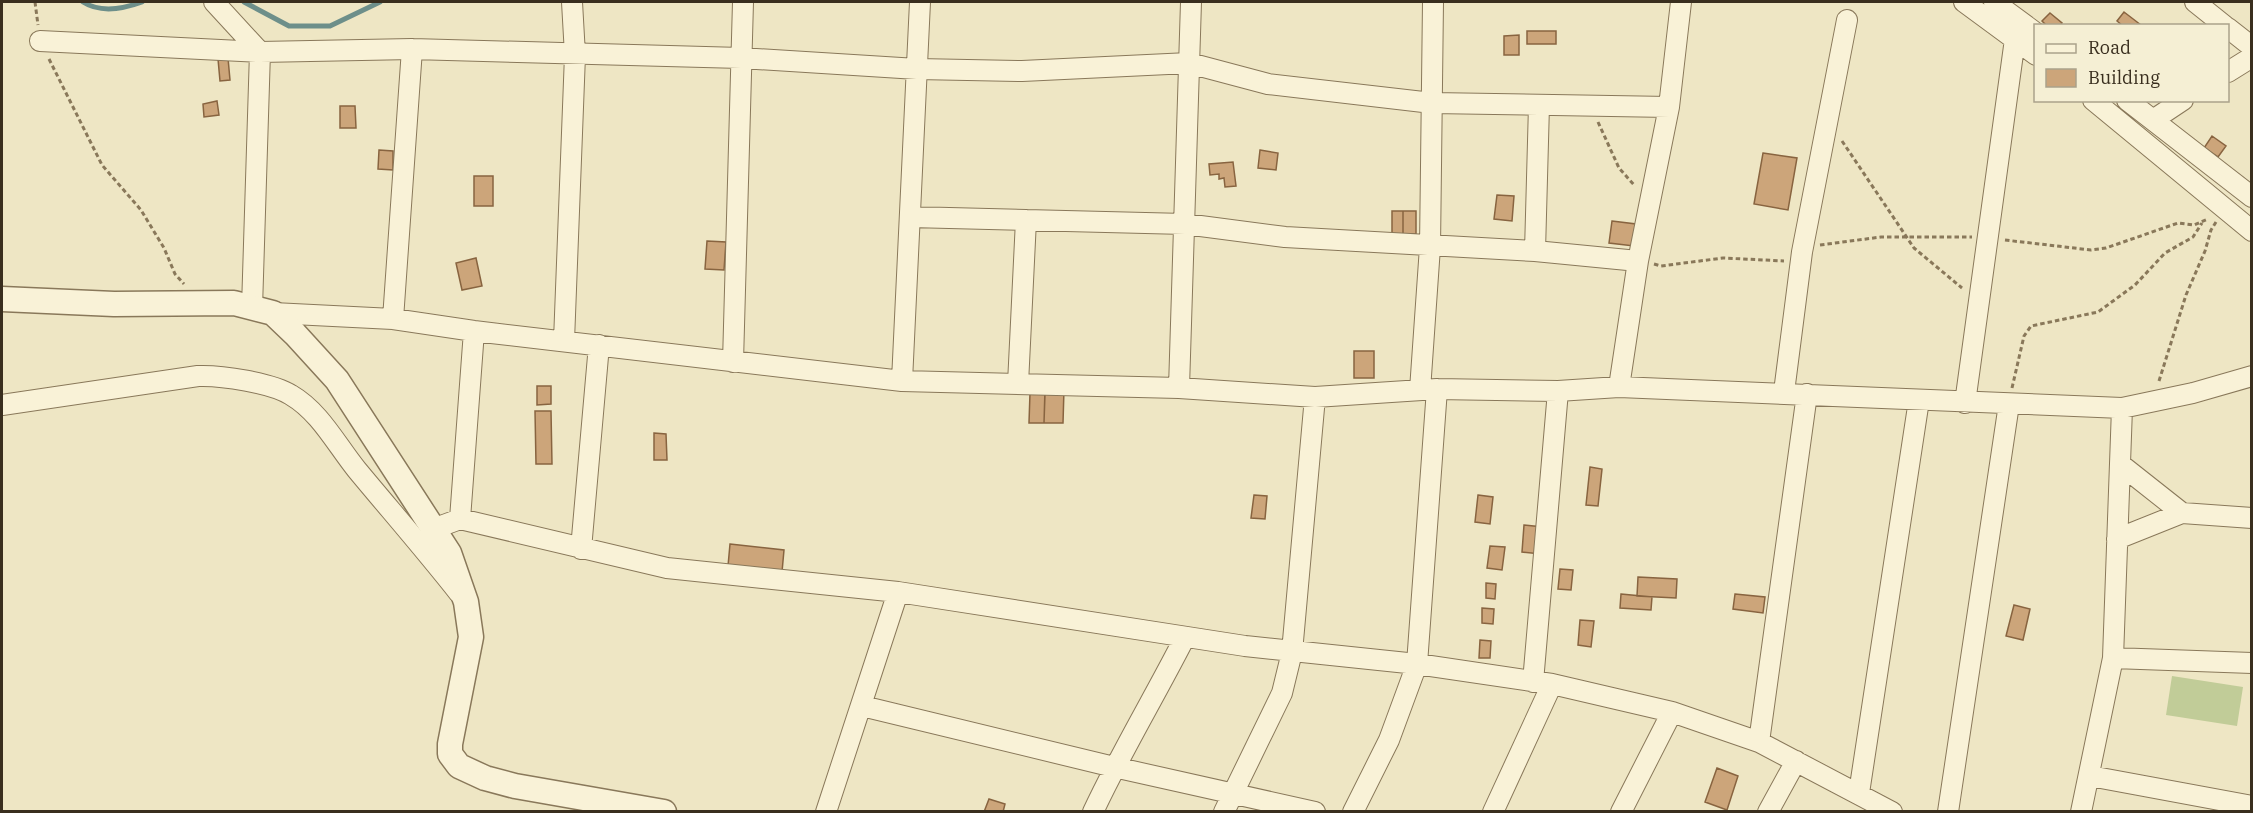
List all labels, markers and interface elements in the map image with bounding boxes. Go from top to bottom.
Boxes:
legend [2034,24,2229,102]
text: Road [2088,36,2131,59]
text: Building [2088,66,2160,89]

